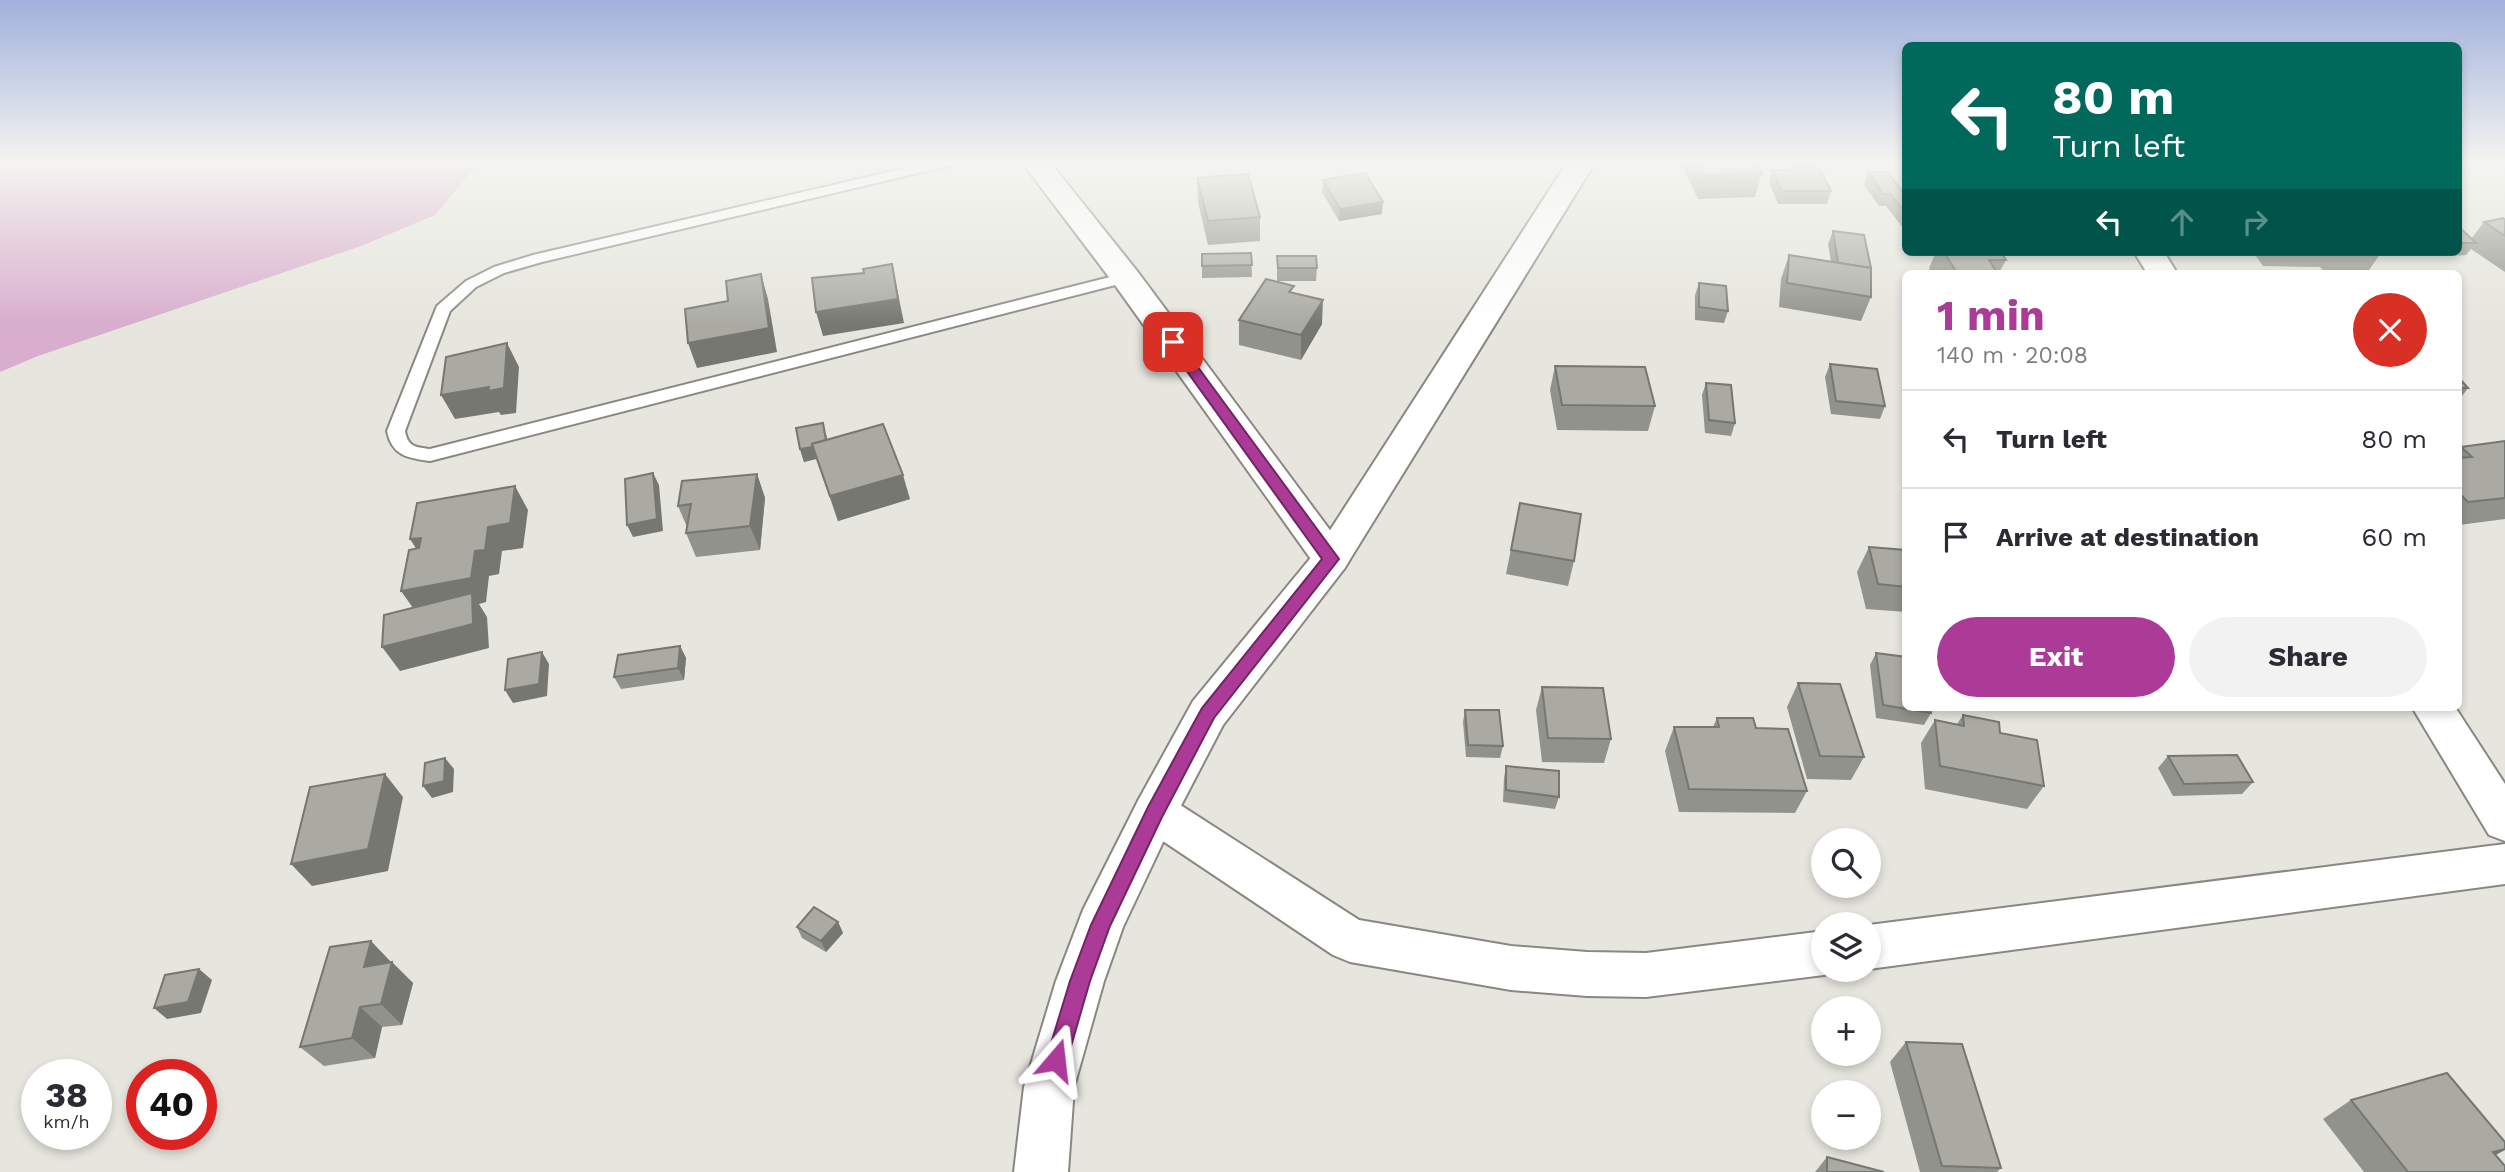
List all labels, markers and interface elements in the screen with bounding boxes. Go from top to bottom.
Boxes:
text: 80 m [2052,68,2174,126]
icon: left [1937,70,2028,161]
text: Turn left [2052,127,2185,165]
icon: left [2090,203,2128,241]
icon: ahead [2163,203,2201,241]
icon: right [2236,203,2274,241]
text: 1 min [1937,291,2045,340]
button: close [2353,293,2427,367]
pin [1143,312,1203,372]
icon: arrive [1154,323,1192,361]
text: 140 m · 20:08 [1937,342,2088,369]
icon: left [1937,420,1975,458]
text: Turn left [1996,424,2107,454]
text: 80 m [2361,424,2427,454]
icon: arrive [1937,518,1975,556]
text: Arrive at destination [1996,522,2259,552]
text: 60 m [2361,522,2427,552]
button: Exit [1937,617,2175,697]
button: Share [2189,617,2427,697]
map controls [1811,828,1881,1150]
button: search [1811,828,1881,898]
button: layers [1811,912,1881,982]
button: + [1811,996,1881,1066]
position arrow [1019,1023,1093,1097]
speed limit sign: 40 [126,1059,217,1150]
text: 38 [45,1074,88,1116]
button: − [1811,1080,1881,1150]
text: km/h [43,1111,90,1132]

